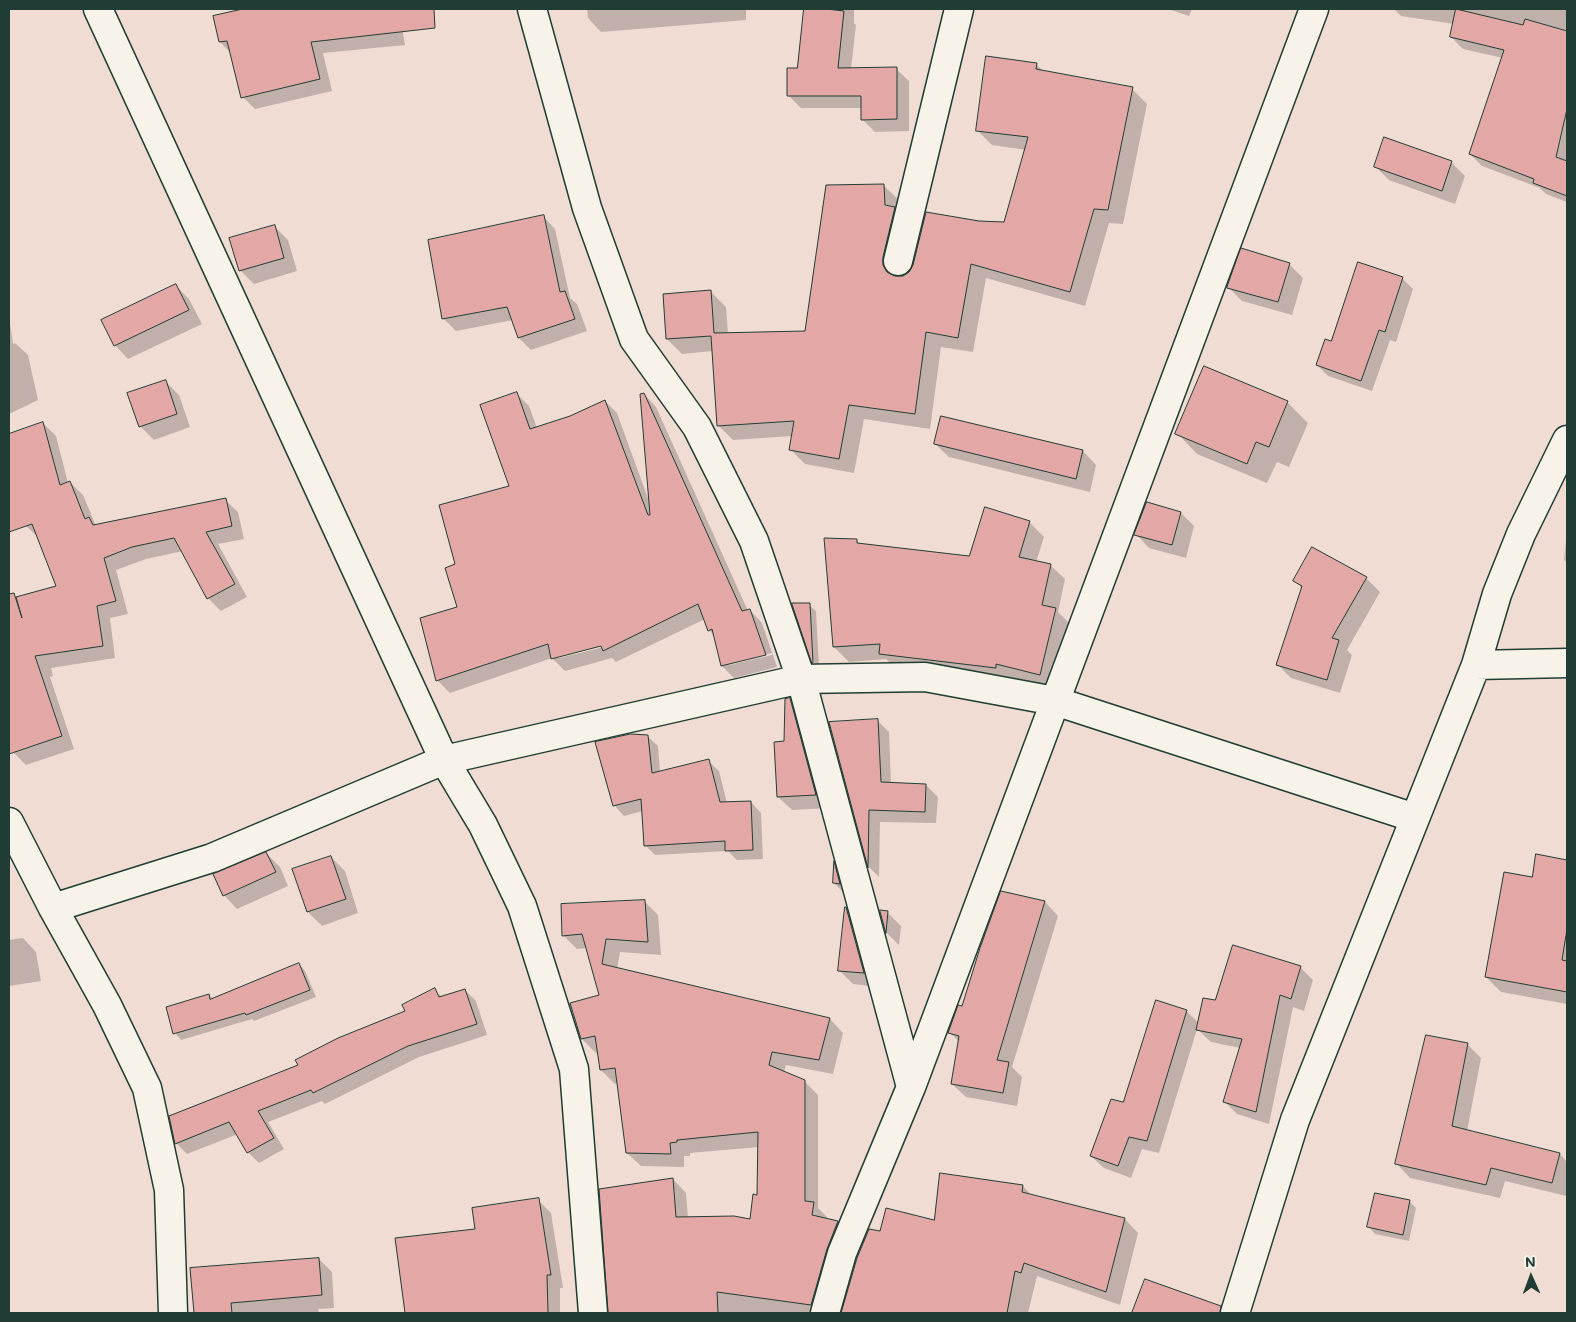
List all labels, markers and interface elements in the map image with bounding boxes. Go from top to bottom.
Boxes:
north arrow [1506,1252,1556,1302]
text: N [1525,1252,1536,1271]

